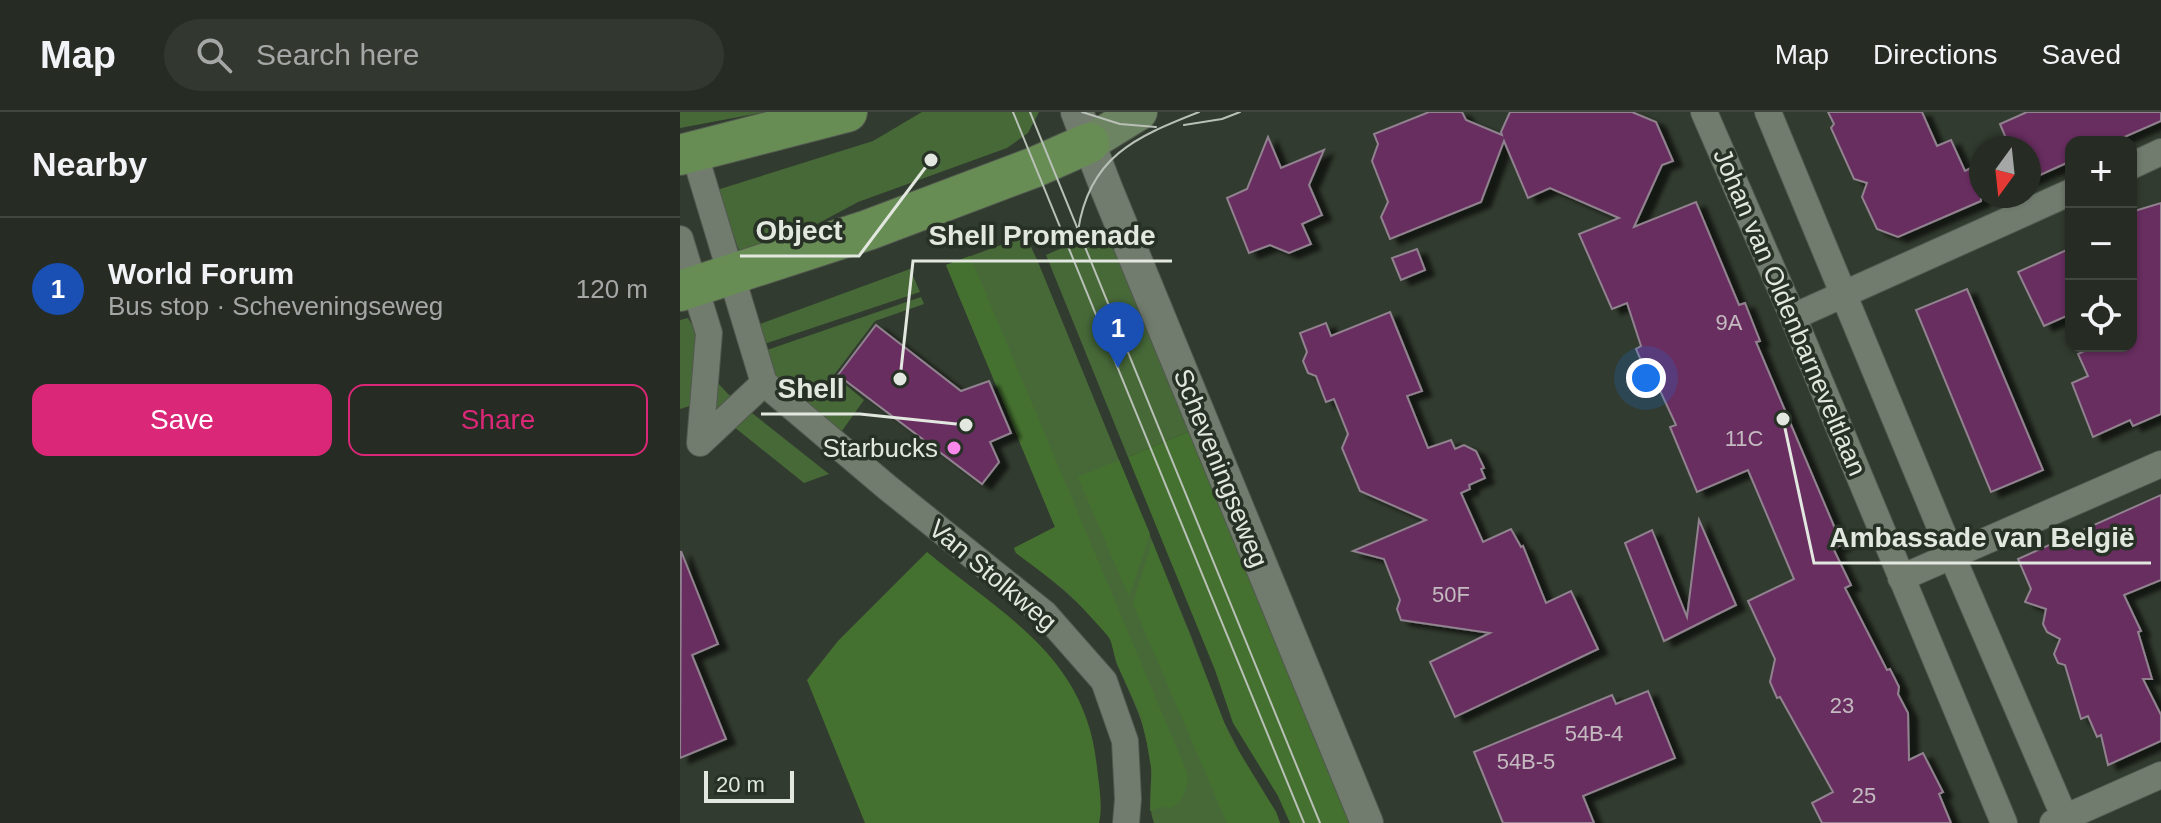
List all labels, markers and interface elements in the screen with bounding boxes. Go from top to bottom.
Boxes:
search box [164,19,724,91]
icon: search [192,33,236,77]
text: Map [40,34,116,76]
text: Search here [256,38,419,71]
text: Map [1775,39,1829,70]
text: Directions [1873,39,1998,70]
text: Saved [2042,39,2121,70]
north arrow [1969,136,2041,208]
map controls [2065,136,2137,352]
button: + [2065,136,2137,208]
street label: Johan van Oldenbarneveltlaan [1707,144,1873,480]
text: Nearby [32,145,147,183]
callout: Object [740,204,859,256]
button: − [2065,208,2137,280]
callout: Shell Promenade [913,209,1172,261]
text: Object [755,215,843,246]
text: Shell Promenade [928,220,1156,251]
text: World Forum [108,257,294,290]
text: 1 [51,274,65,304]
text: 120 m [576,274,648,304]
button: locate [2065,280,2137,352]
text: Bus stop · Scheveningseweg [108,291,443,321]
pin: 1 [1092,302,1144,368]
house number: 9A [1716,310,1743,335]
your location [1626,358,1666,398]
callout: Shell [761,362,860,414]
street label: Scheveningseweg [1168,365,1274,571]
text: Shell [778,373,844,404]
button: Save [32,384,332,456]
button: Share [348,384,648,456]
house number: 11C [1725,426,1763,451]
place label: Starbucks [822,433,938,463]
marker: Starbucks [945,439,963,457]
callout: Ambassade van België [1814,511,2151,563]
street label: Van Stolkweg [923,513,1063,637]
text: Ambassade van België [1829,522,2135,553]
house number: 50F [1432,582,1470,607]
house number: 23 [1830,693,1854,718]
house number: 54B-4 [1565,721,1623,746]
house number: 54B-5 [1497,749,1555,774]
scale bar [704,767,794,803]
text: 20 m [716,772,765,797]
house number: 25 [1852,783,1876,808]

